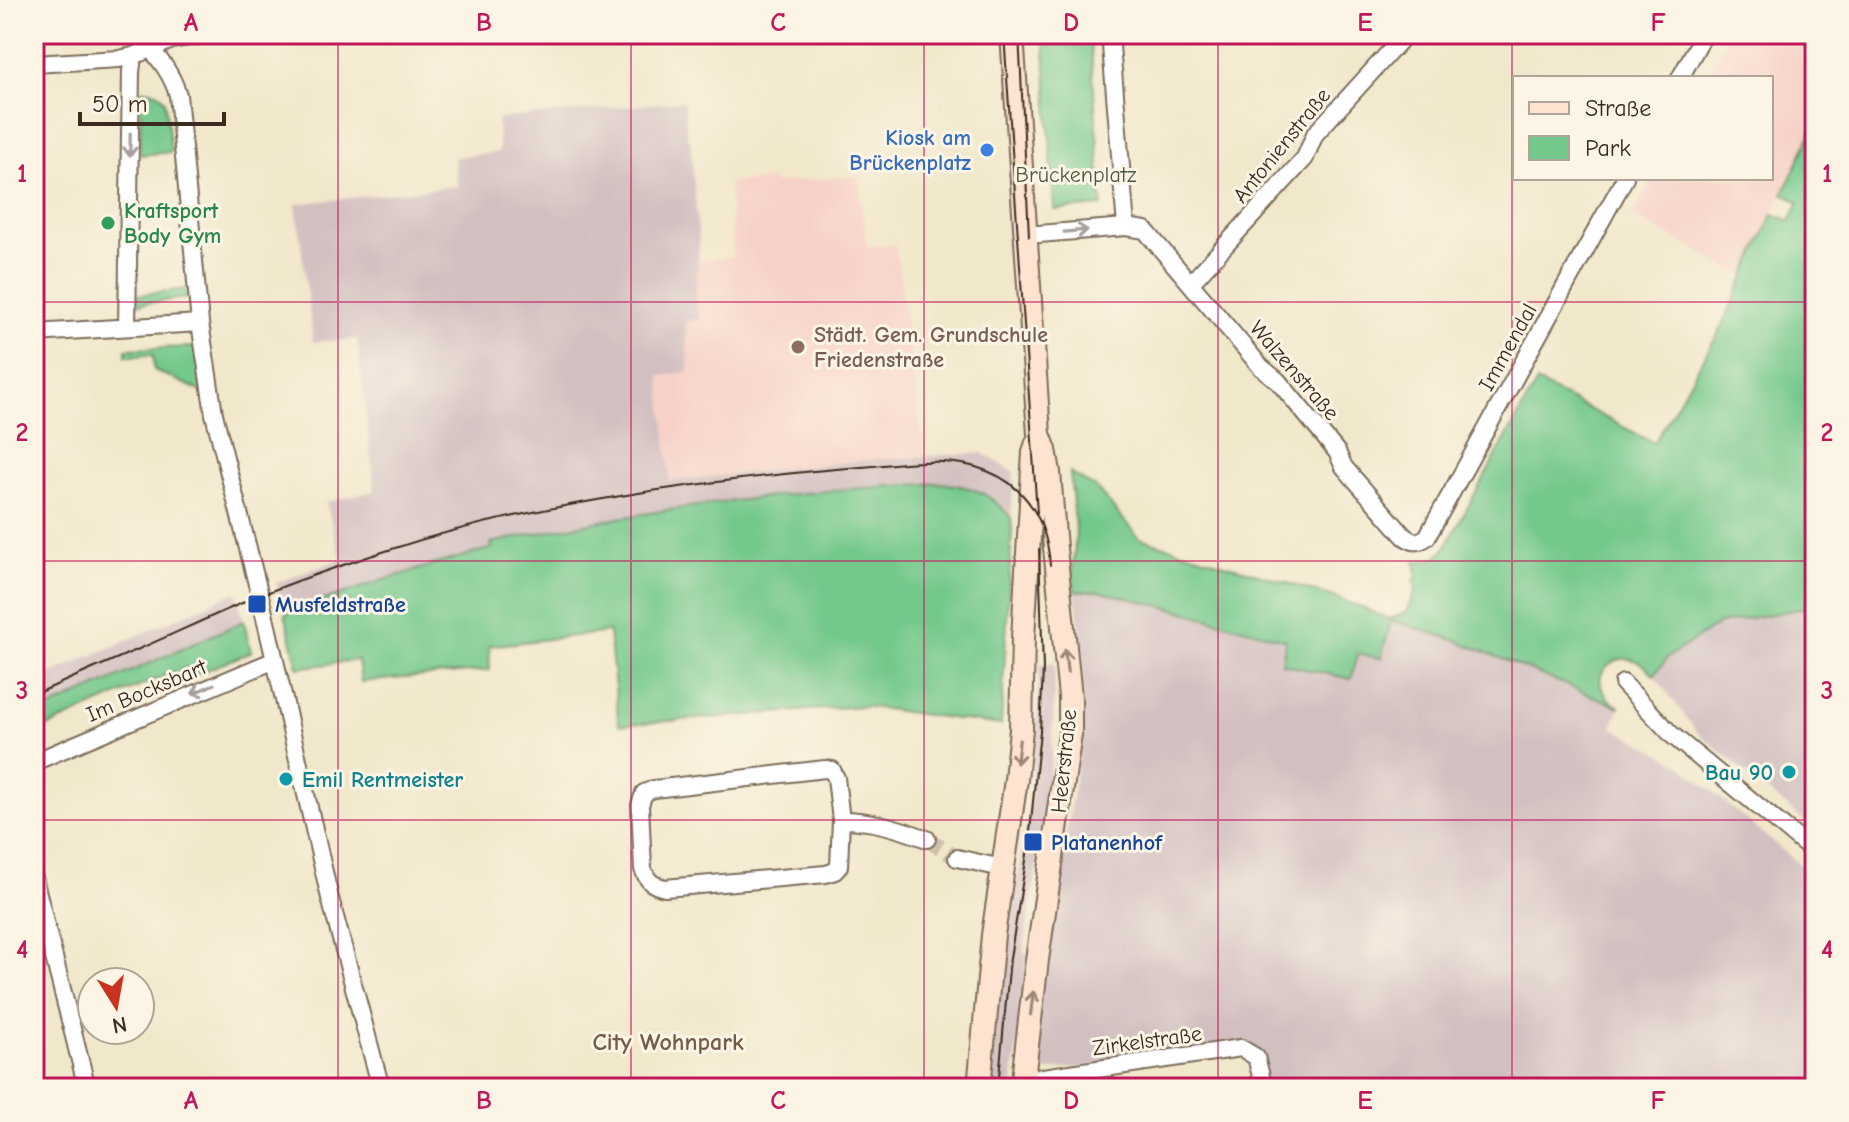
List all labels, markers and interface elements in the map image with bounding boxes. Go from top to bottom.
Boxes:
text: A [184,8,199,38]
text: B [476,8,492,38]
text: C [770,8,786,38]
text: D [1063,8,1079,38]
text: E [1357,8,1373,38]
text: F [1650,8,1666,38]
scale bar [80,76,224,126]
legend [1513,76,1773,180]
street label: Antonienstraße [1228,83,1336,208]
text: 50 m [92,90,148,118]
text: Straße [1585,94,1651,122]
place label: Kiosk am Brückenplatz [849,125,972,176]
one-way arrow [122,131,138,158]
text: Park [1585,134,1631,162]
marker: Kiosk am Brückenplatz [978,141,996,159]
text: 1 [17,159,27,189]
text: 1 [1822,159,1832,189]
park label: Brückenplatz [1015,162,1137,188]
place label: Kraftsport Body Gym [124,198,221,249]
marker: Kraftsport Body Gym [99,214,117,232]
one-way arrow [1062,223,1089,238]
street label: Immendal [1473,299,1543,396]
street label: Walzenstraße [1244,315,1345,426]
place label: Städt. Gem. Grundschule Friedenstraße [814,322,1048,373]
marker: Städt. Gem. Grundschule Friedenstraße [789,338,807,356]
text: 2 [16,418,28,448]
text: 2 [1821,418,1833,448]
place label: Musfeldstraße [275,592,406,618]
marker: Musfeldstraße [246,593,268,615]
one-way arrow [1058,649,1073,675]
street label: Im Bocksbart [82,654,211,728]
text: 3 [16,676,28,706]
text: 3 [1821,676,1833,706]
one-way arrow [191,683,216,698]
street label: Heerstraße [1046,708,1082,814]
one-way arrow [1011,738,1026,765]
place label: Bau 90 [1705,760,1773,786]
marker: Bau 90 [1780,763,1798,781]
place label: Emil Rentmeister [302,767,463,793]
marker: Emil Rentmeister [277,770,295,788]
place label: Platanenhof [1051,830,1163,856]
marker: Platanenhof [1022,831,1044,853]
text: 4 [16,935,28,965]
text: 4 [1821,935,1833,965]
north arrow [76,966,156,1046]
one-way arrow [1024,990,1039,1017]
text: N [110,1011,129,1039]
street label: Zirkelstraße [1091,1020,1204,1062]
district label: City Wohnpark [592,1028,744,1056]
text: A [184,1086,199,1116]
text: B [476,1086,492,1116]
text: C [770,1086,786,1116]
text: D [1063,1086,1079,1116]
text: E [1357,1086,1373,1116]
text: F [1650,1086,1666,1116]

